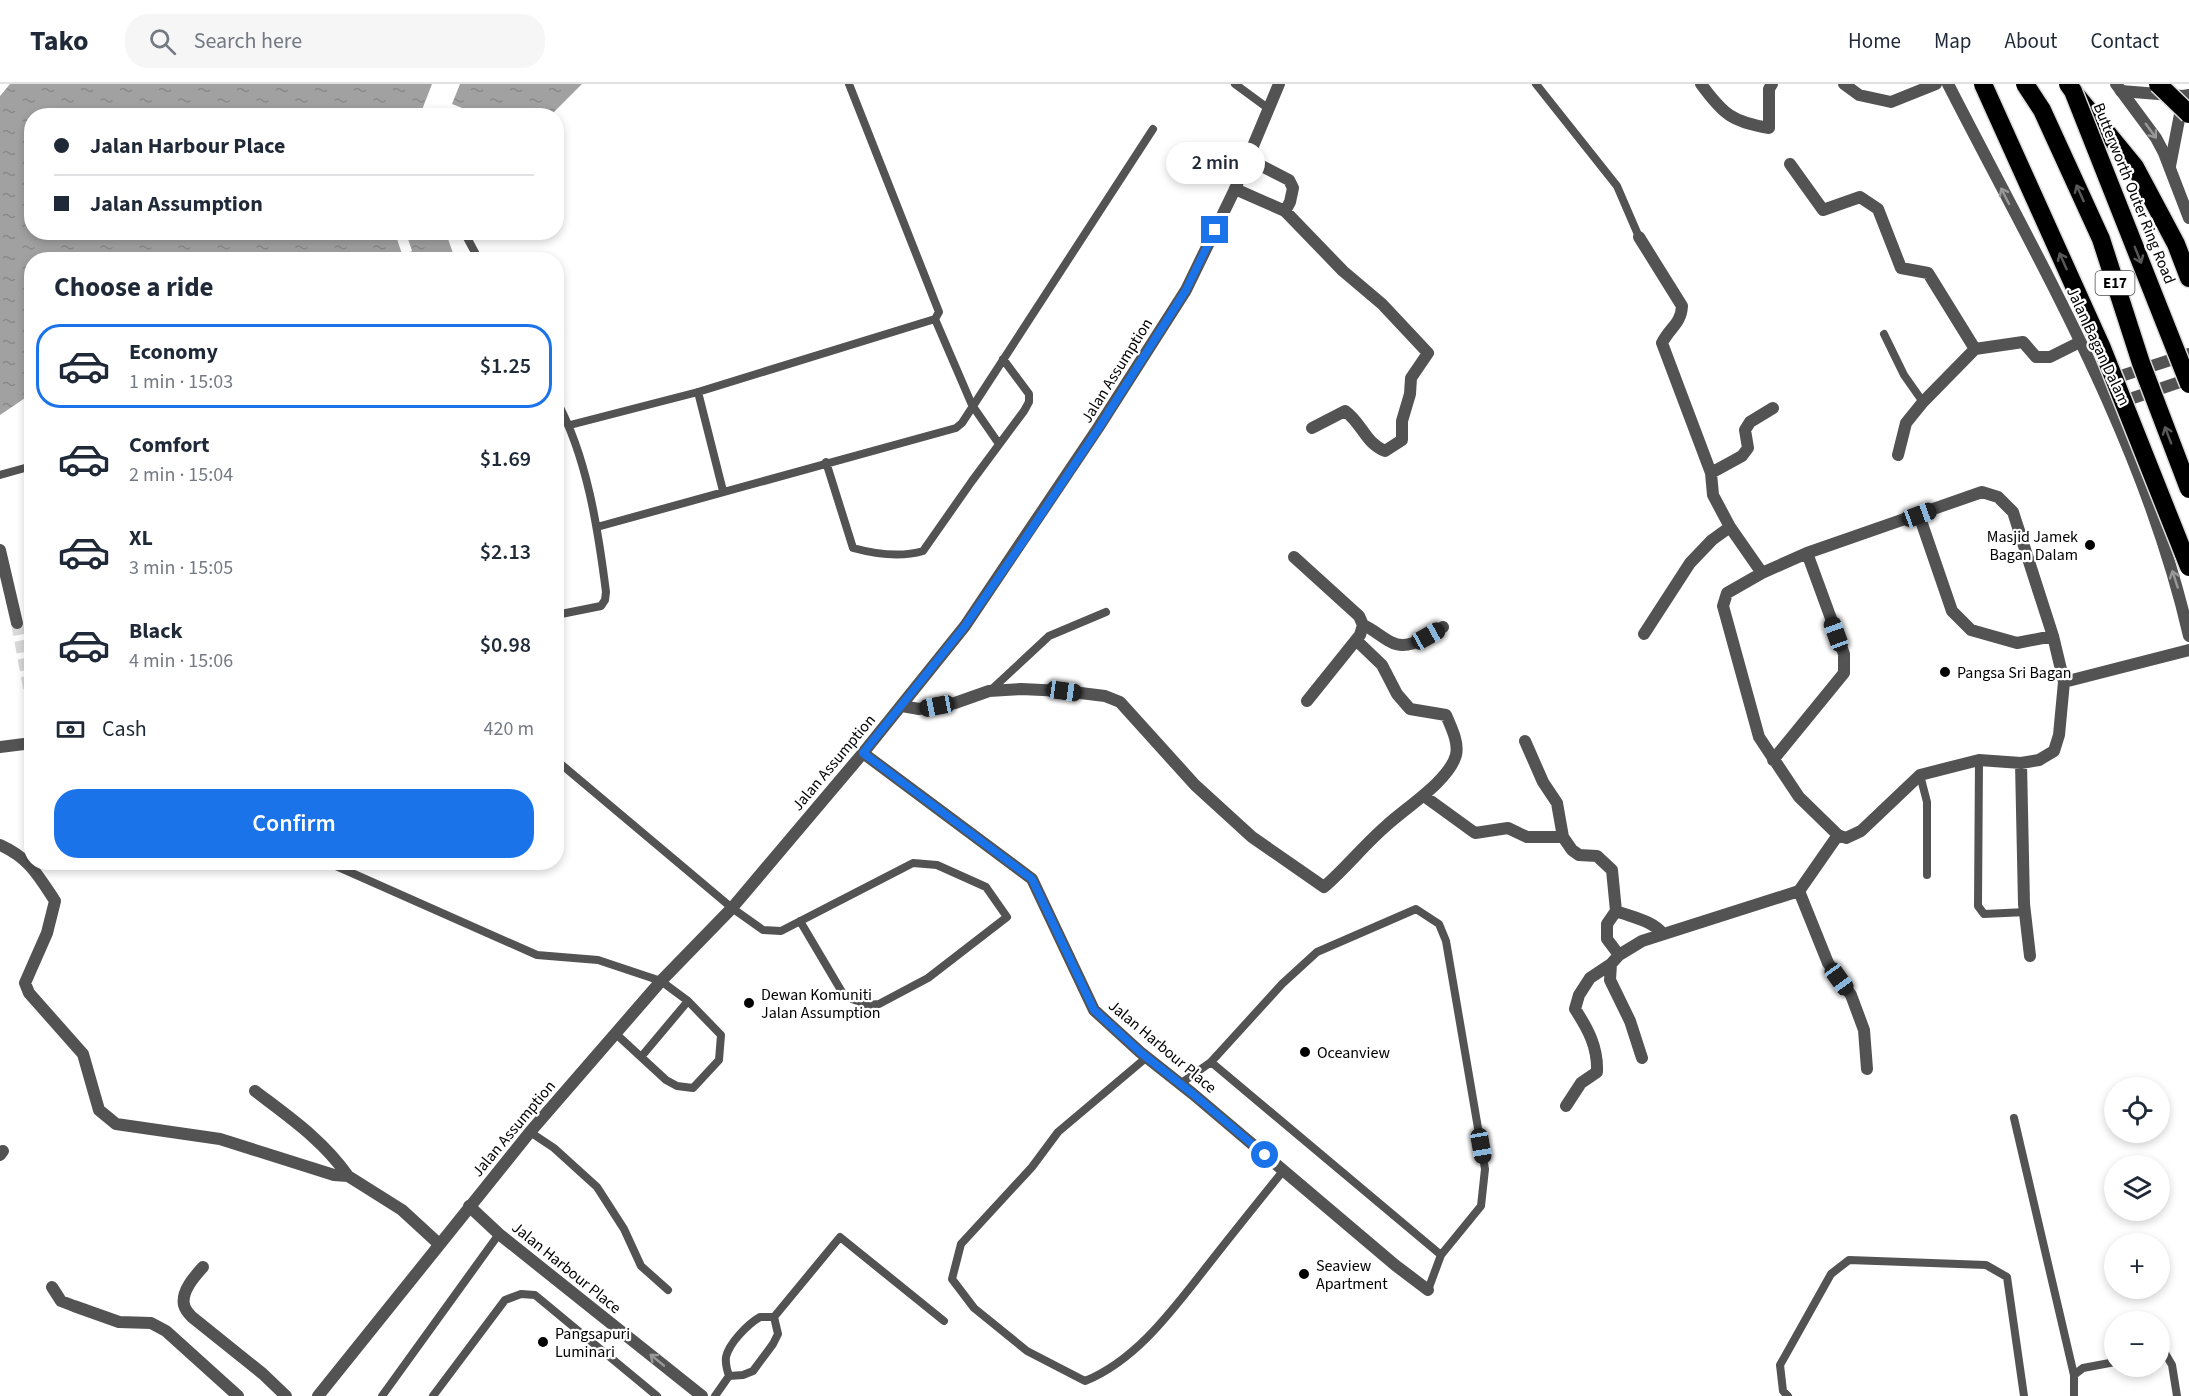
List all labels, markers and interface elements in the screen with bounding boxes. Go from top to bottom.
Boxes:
search box [125,14,545,68]
text: Tako [30,21,89,61]
icon: search [146,25,179,58]
text: Search here [194,25,302,57]
text: Home [1848,26,1901,56]
text: Map [1934,26,1972,56]
text: About [2005,26,2057,56]
text: Contact [2090,26,2159,56]
street label: Butterworth Outer Ring Road [2088,99,2181,287]
one-way arrow [2145,122,2157,138]
text: Jalan Harbour Place [90,130,285,162]
callout: 2 min [1166,143,1264,185]
text: 2 min [1192,149,1239,177]
one-way arrow [2073,184,2085,202]
one-way arrow [1999,187,2010,205]
text: Jalan Assumption [90,188,263,220]
route end [1201,216,1228,243]
one-way arrow [2133,245,2144,263]
one-way arrow [2057,252,2068,271]
text: Choose a ride [54,268,214,307]
road number: E17 [2096,271,2134,295]
street label: Jalan Bagan Dalam [2061,284,2135,409]
street label: Jalan Assumption [1076,314,1158,427]
text: Economy [129,336,218,368]
icon: car [57,339,111,393]
text: $1.25 [480,350,531,382]
text: 1 min · 15:03 [129,368,233,396]
one-way arrow [2162,426,2173,445]
text: Comfort [129,429,210,461]
icon: car [57,432,111,486]
text: $1.69 [480,443,531,475]
text: 2 min · 15:04 [129,461,233,489]
car [1899,500,1939,530]
text: XL [129,522,153,554]
icon: car [57,525,111,579]
place label: Masjid Jamek Bagan Dalam [1987,526,2078,566]
text: $2.13 [480,536,531,568]
marker: Masjid Jamek Bagan Dalam [2083,538,2097,552]
text: 3 min · 15:05 [129,554,233,582]
one-way arrow [2169,570,2180,589]
car [1821,614,1851,654]
text: Black [129,615,183,647]
icon: car [57,618,111,672]
car [1408,619,1448,653]
text: $0.98 [480,629,531,661]
text: 4 min · 15:06 [129,647,233,675]
place label: Pangsa Sri Bagan [1957,662,2072,684]
marker: Pangsa Sri Bagan [1938,665,1952,679]
car [1045,680,1083,702]
car [918,694,956,718]
street label: Jalan Assumption [787,710,881,816]
icon: cash [54,713,87,746]
text: Cash [102,713,147,745]
text: 420 m [484,715,534,743]
button: Confirm [54,789,534,858]
car [1821,959,1857,999]
place label: Dewan Komuniti Jalan Assumption [761,984,881,1024]
street label: Jalan Harbour Place [1104,995,1221,1099]
marker: Dewan Komuniti Jalan Assumption [742,996,756,1010]
place label: Oceanview [1317,1042,1391,1064]
marker: Oceanview [1298,1045,1312,1059]
street label: Jalan Assumption [467,1076,561,1182]
map controls [2104,1077,2170,1377]
button: locate [2104,1077,2170,1143]
car [1469,1127,1493,1165]
route start [1251,1141,1278,1168]
button: layers [2104,1155,2170,1221]
street label: Jalan Harbour Place [507,1217,626,1319]
button: + [2104,1233,2170,1299]
place label: Seaview Apartment [1316,1255,1388,1295]
marker: Seaview Apartment [1297,1267,1311,1281]
button: − [2104,1311,2170,1377]
place label: Pangsapuri Luminari [555,1323,630,1363]
marker: Pangsapuri Luminari [536,1335,550,1349]
one-way arrow [649,1353,665,1366]

